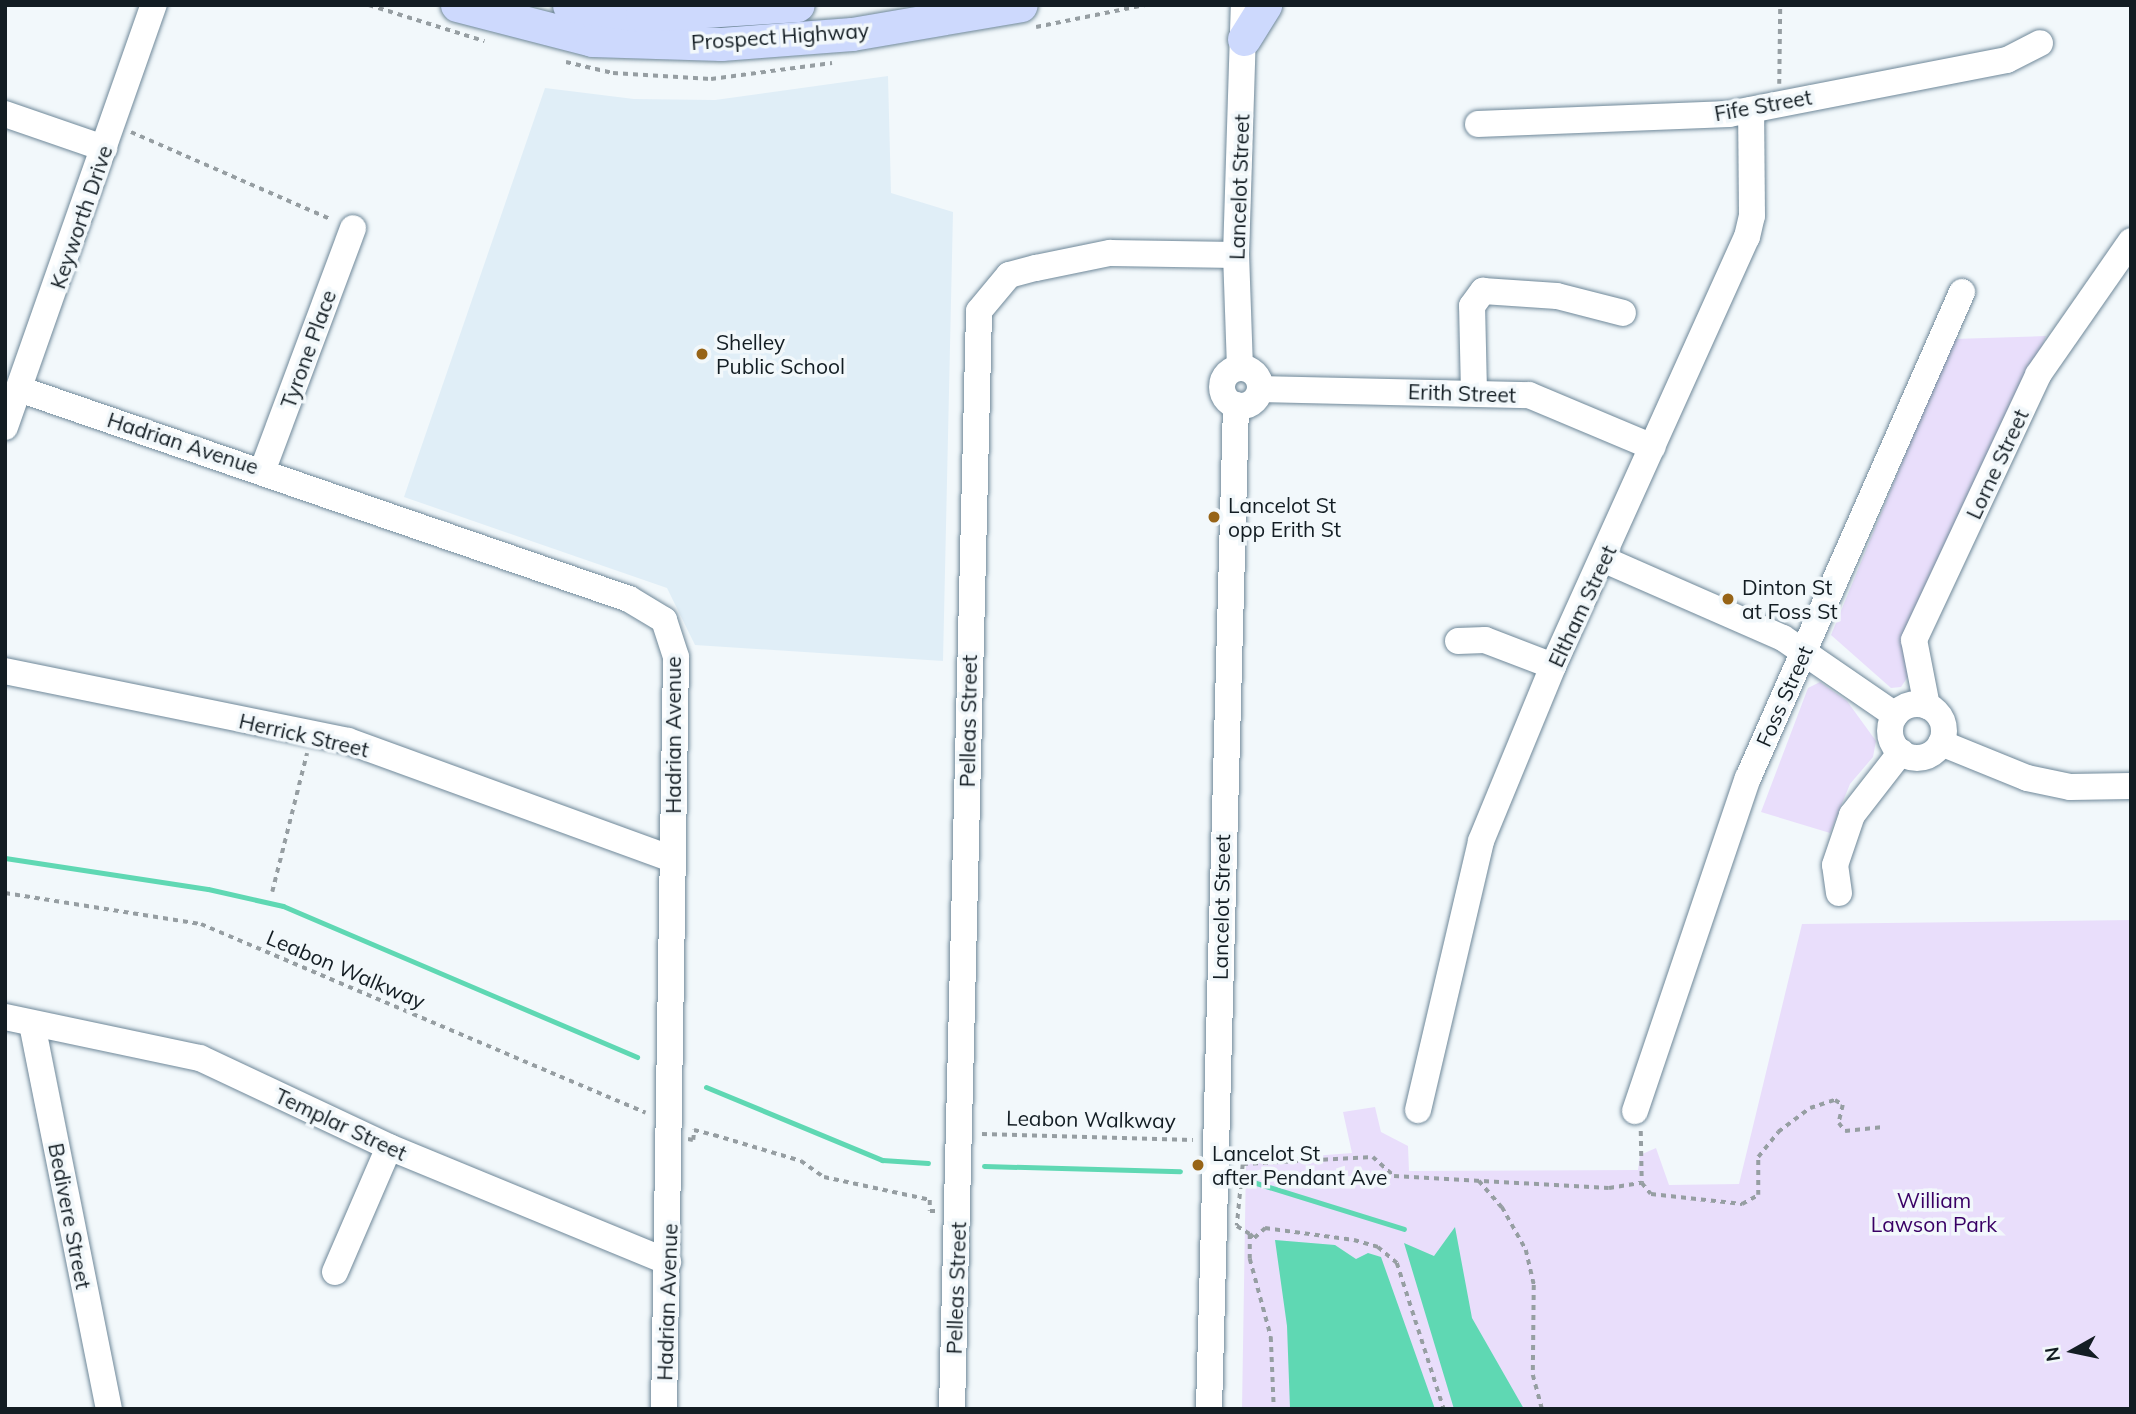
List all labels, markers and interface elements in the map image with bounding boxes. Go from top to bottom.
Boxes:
street label: Prospect Highway [690,17,870,55]
street label: Fife Street [1712,84,1814,126]
street label: Lancelot Street [1224,114,1254,260]
street label: Keyworth Drive [45,142,117,292]
street label: Tyrone Place [275,286,341,412]
place label: Shelley Public School [716,329,845,379]
marker: Shelley Public School [694,346,710,362]
street label: Erith Street [1408,379,1516,407]
street label: Lorne Street [1961,405,2033,523]
street label: Hadrian Avenue [104,407,262,479]
place label: Lancelot St opp Erith St [1228,492,1341,542]
marker: Lancelot St opp Erith St [1206,509,1222,525]
street label: Eltham Street [1543,541,1621,671]
place label: Dinton St at Foss St [1742,574,1838,624]
marker: Dinton St at Foss St [1720,591,1736,607]
street label: Foss Street [1751,642,1817,750]
street label: Pelleas Street [954,654,982,788]
street label: Hadrian Avenue [660,656,686,814]
street label: Herrick Street [237,708,371,762]
street label: Lancelot Street [1207,834,1235,980]
street label: Leabon Walkway [263,924,429,1014]
street label: Templar Street [271,1083,411,1165]
street label: Leabon Walkway [1006,1105,1176,1133]
place label: Lancelot St after Pendant Ave [1212,1140,1388,1190]
street label: Bedivere Street [43,1141,97,1291]
marker: Lancelot St after Pendant Ave [1190,1157,1206,1173]
park label: William Lawson Park [1871,1187,1997,1237]
street label: Pelleas Street [941,1221,971,1355]
street label: Hadrian Avenue [652,1223,682,1381]
north arrow [2038,1316,2108,1386]
text: N [2039,1345,2065,1363]

